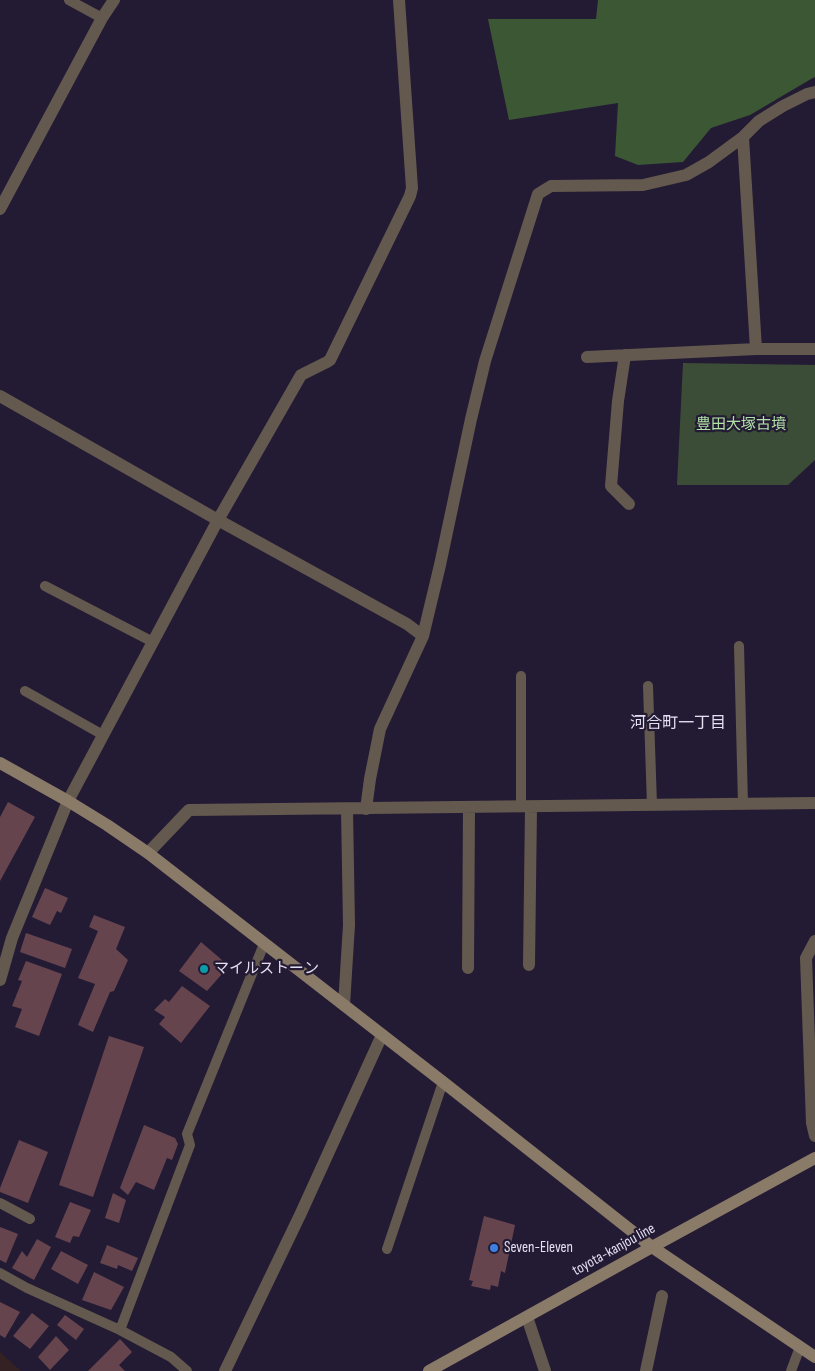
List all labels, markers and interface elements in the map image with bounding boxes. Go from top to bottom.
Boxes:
park label: 豊田大塚古墳 [696,416,786,434]
district label: 河合町一丁目 [630,714,726,734]
place label: マイルストーン [214,960,319,978]
marker: マイルストーン [198,963,210,975]
street label: toyota-kanjou line [569,1220,659,1280]
place label: Seven-Eleven [504,1239,573,1257]
marker: Seven-Eleven [488,1242,500,1254]

